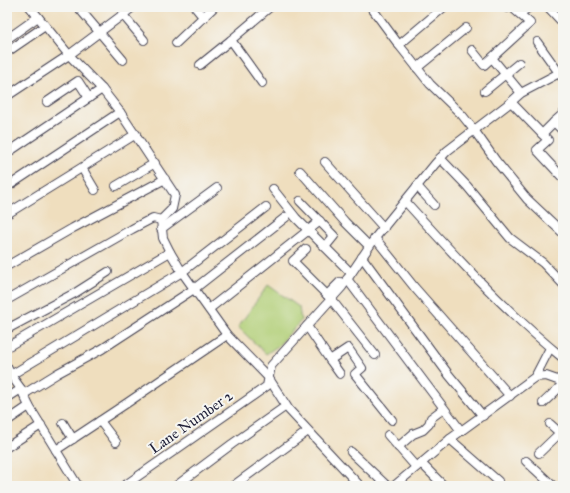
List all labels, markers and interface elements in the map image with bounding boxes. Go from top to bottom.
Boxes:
street label: Lane Number 2 [146,386,237,457]

